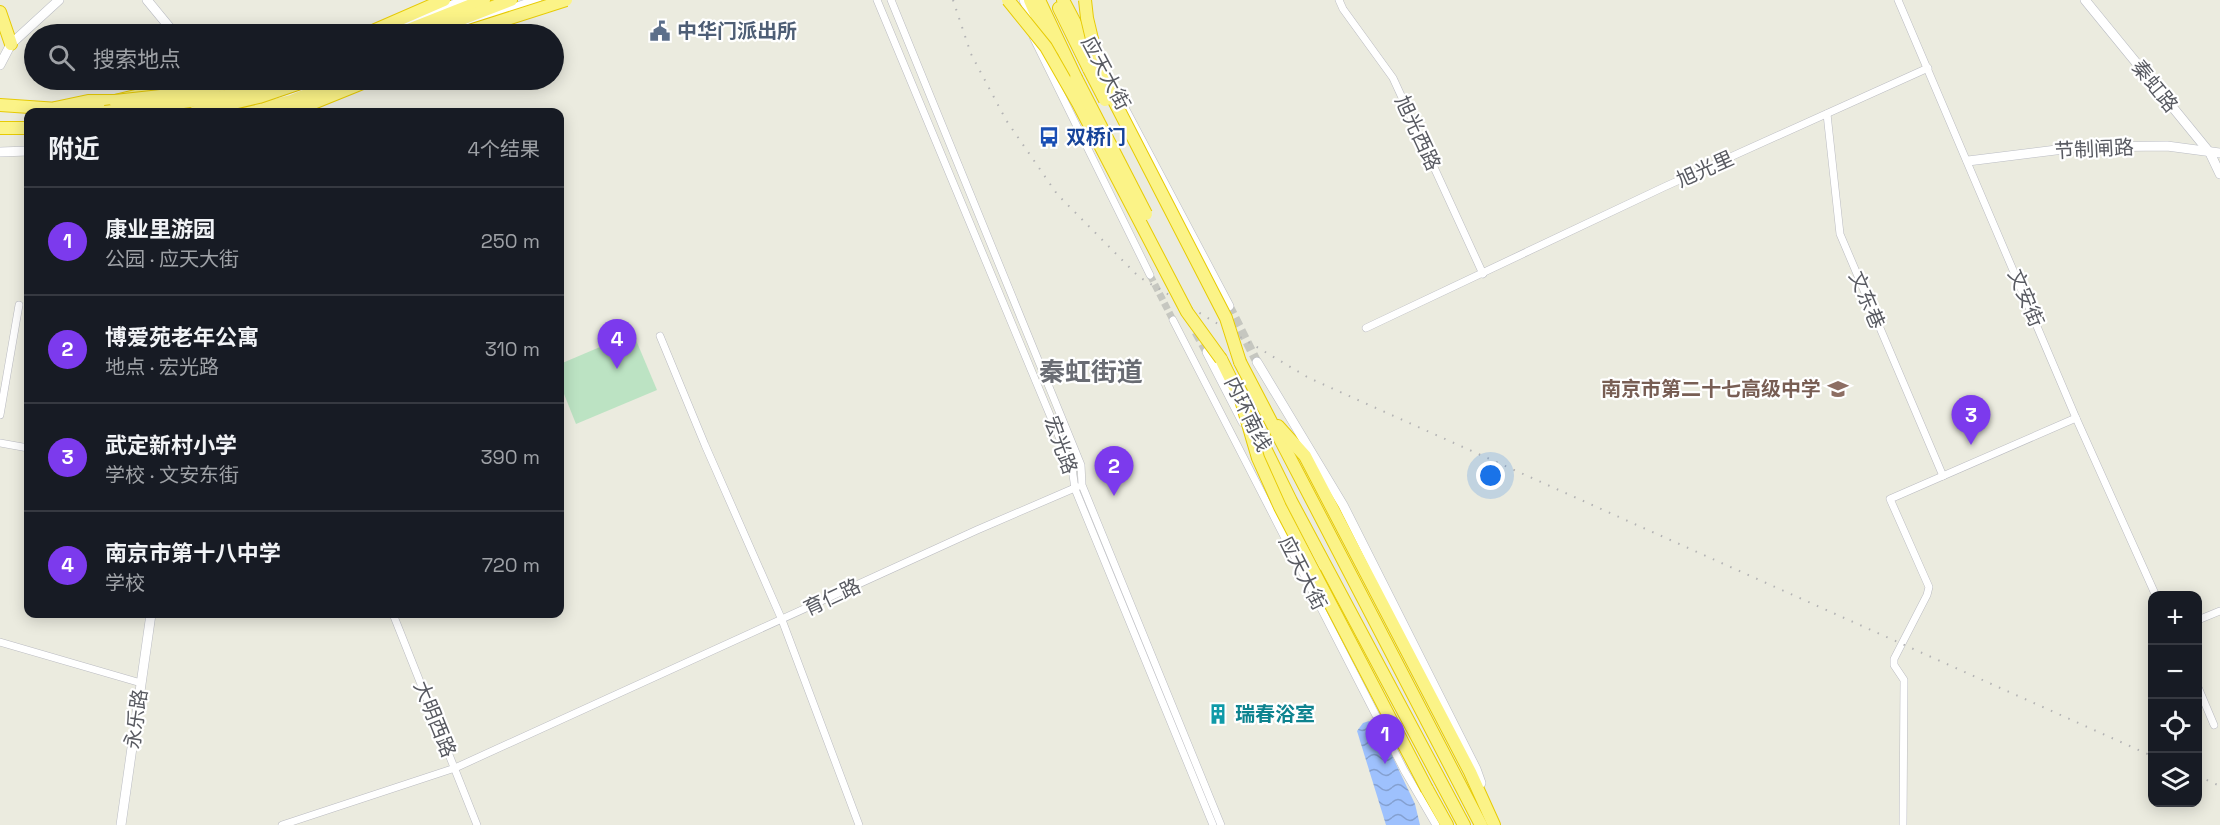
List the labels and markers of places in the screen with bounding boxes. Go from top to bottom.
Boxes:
place label: 中华门派出所 [677,18,797,44]
public building icon: 中华门派出所 [648,19,672,43]
place label: 双桥门 [1066,124,1126,150]
bus stop icon: 双桥门 [1037,125,1061,149]
pin: 4 [598,320,636,369]
place label: 南京市第二十七高级中学 [1601,376,1821,402]
school or university icon: 南京市第二十七高级中学 [1826,377,1850,401]
pin: 3 [1952,396,1990,445]
pin: 2 [1094,446,1134,496]
place label: 瑞春浴室 [1235,701,1315,727]
building icon: 瑞春浴室 [1206,702,1230,726]
pin: 1 [1366,714,1404,764]

